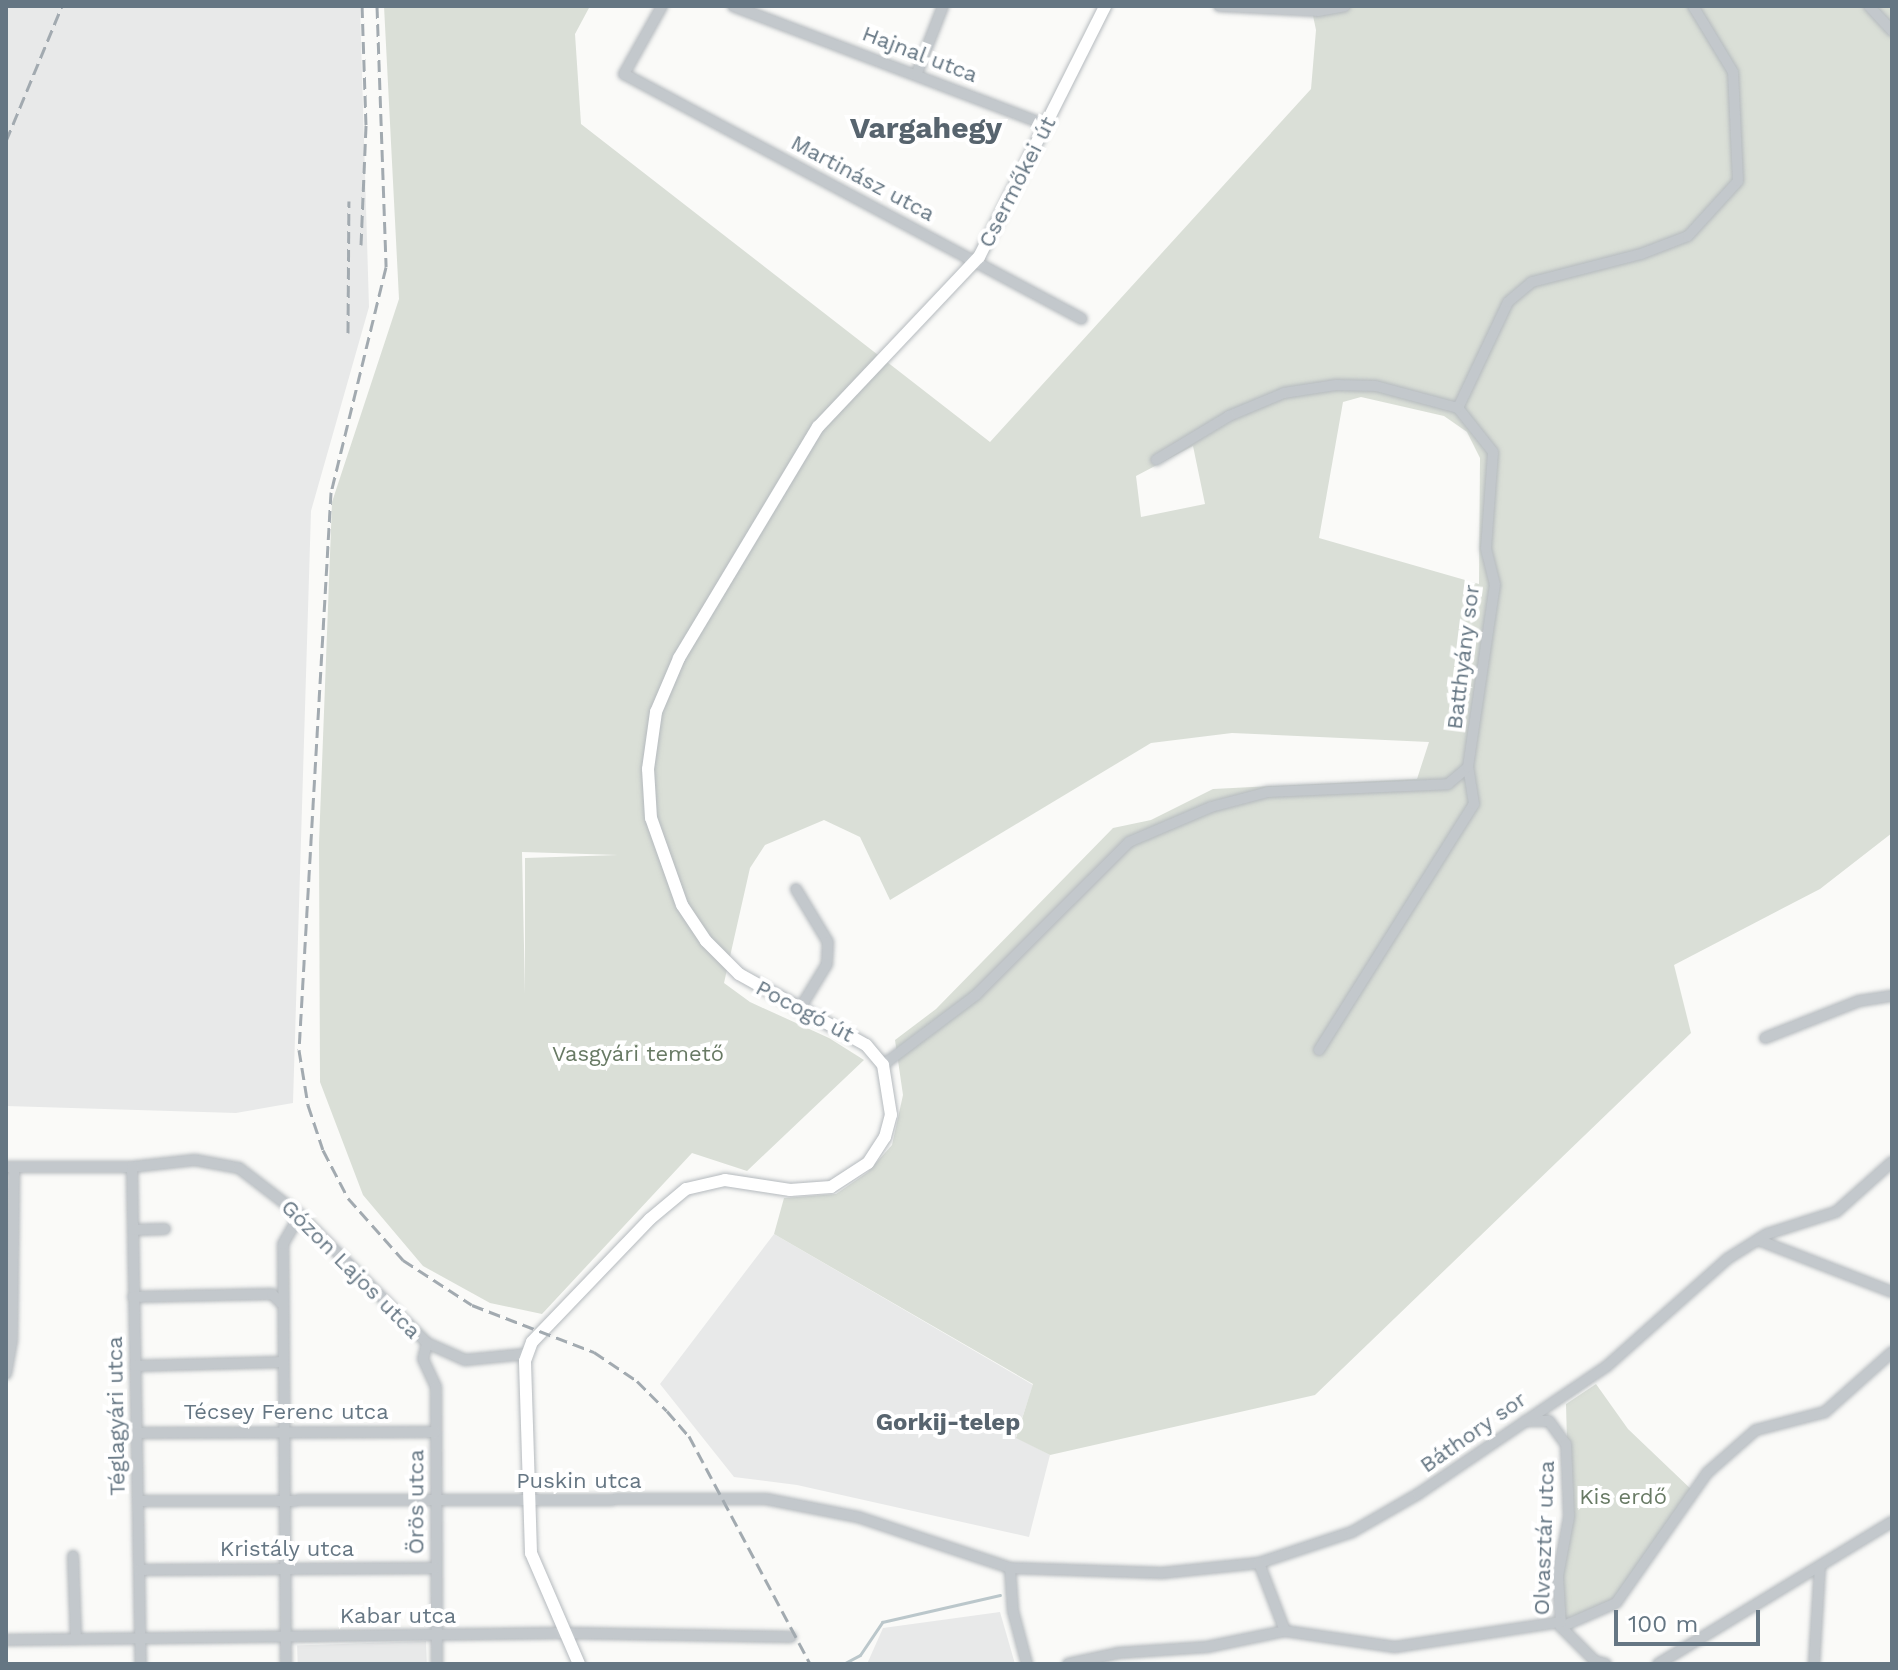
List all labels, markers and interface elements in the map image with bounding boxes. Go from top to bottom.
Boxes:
street label: Hajnal utca [858,20,982,88]
district label: Vargahegy [850,110,1002,146]
street label: Csermőkei út [973,112,1061,252]
street label: Martinász utca [787,129,939,227]
street label: Batthyány sor [1441,583,1485,731]
street label: Pocogó út [752,974,858,1048]
park label: Vasgyári temető [552,1041,724,1067]
street label: Gózon Lajos utca [276,1194,426,1344]
street label: Téglagyári utca [101,1336,131,1496]
street label: Báthory sor [1415,1386,1531,1478]
street label: Técsey Ferenc utca [183,1399,389,1425]
district label: Gorkij-telep [876,1409,1020,1437]
street label: Örös utca [403,1450,429,1554]
street label: Olvasztár utca [1528,1460,1560,1616]
street label: Puskin utca [516,1468,642,1494]
park label: Kis erdő [1579,1484,1667,1510]
street label: Kristály utca [219,1536,355,1562]
scale bar [1618,1594,1764,1644]
street label: Kabar utca [340,1603,456,1629]
text: 100 m [1628,1610,1698,1638]

